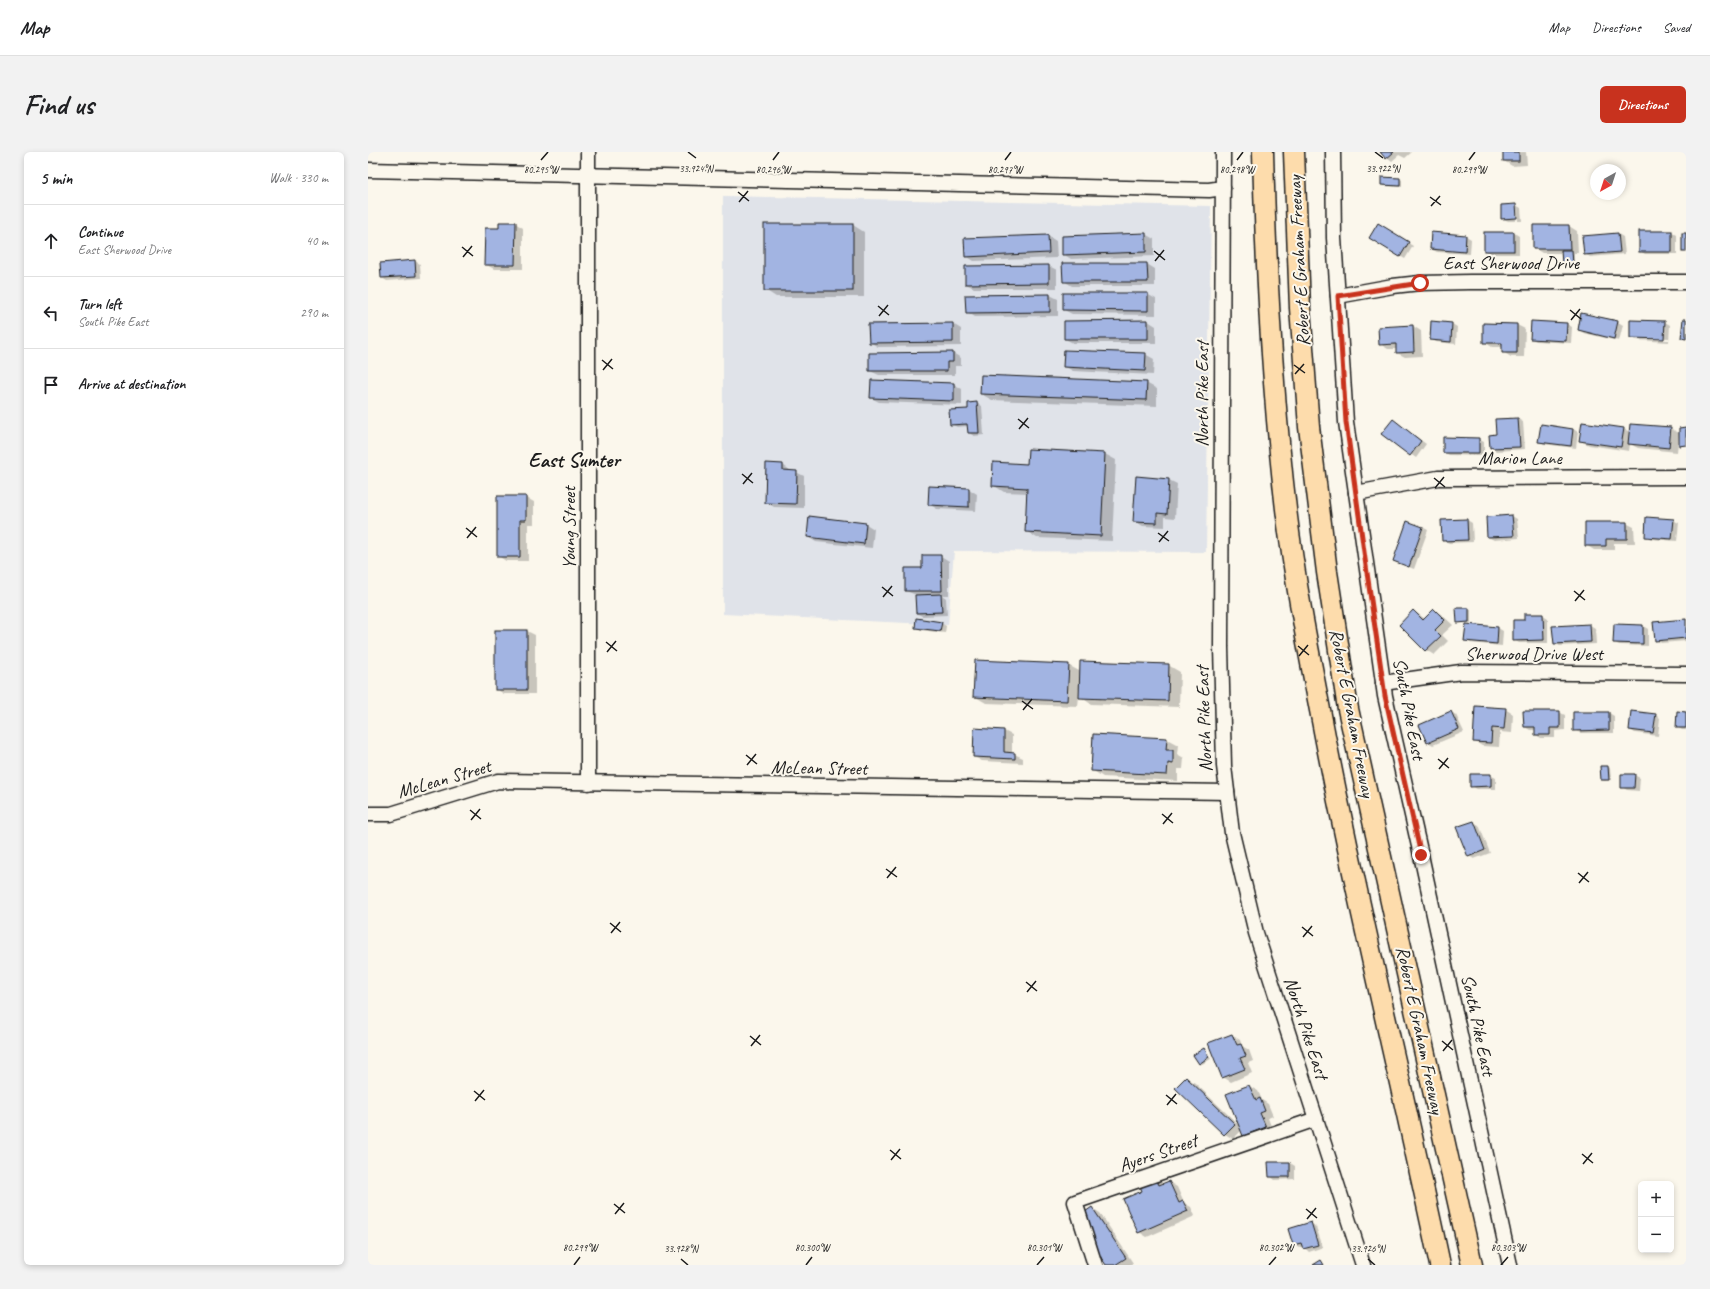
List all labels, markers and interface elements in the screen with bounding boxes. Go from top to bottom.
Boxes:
text: Map [20,16,50,40]
text: Map [1549,19,1570,36]
text: Directions [1592,19,1641,36]
text: Saved [1663,19,1690,36]
button: Directions [1600,86,1686,123]
text: Find us [24,87,94,122]
text: 33.924°N [679,162,715,175]
text: 33.922°N [1366,162,1402,175]
text: 80.295°W [524,163,560,176]
text: 80.296°W [756,163,792,176]
text: 80.297°W [988,163,1024,176]
text: 80.298°W [1220,163,1256,176]
text: 80.299°W [1452,163,1488,176]
north arrow [1590,164,1626,200]
text: 5 min [40,168,72,189]
text: Walk · 330 m [269,170,328,186]
street label: Robert E Graham Freeway [1282,174,1315,347]
text: Continue [78,223,123,242]
icon: ahead [40,230,62,252]
text: 40 m [306,233,328,249]
text: East Sherwood Drive [78,242,171,258]
street label: East Sherwood Drive [1443,251,1581,275]
route start [1411,274,1429,292]
text: Turn left [78,295,121,314]
icon: left [40,302,62,324]
text: 290 m [300,305,328,321]
text: South Pike East [78,314,148,330]
street label: North Pike East [1190,338,1214,447]
icon: arrive [40,374,62,396]
text: Arrive at destination [78,375,185,394]
street label: Marion Lane [1478,446,1563,470]
district label: East Sumter [528,447,622,473]
street label: Young Street [557,485,581,570]
street label: Robert E Graham Freeway [1324,627,1380,801]
street label: Sherwood Drive West [1465,642,1605,666]
street label: South Pike East [1387,656,1431,764]
street label: North Pike East [1190,663,1218,772]
street label: McLean Street [395,754,495,804]
street label: McLean Street [771,755,869,781]
route end [1412,846,1430,864]
street label: Robert E Graham Freeway [1390,944,1450,1118]
street label: South Pike East [1456,972,1501,1080]
street label: North Pike East [1278,974,1335,1085]
street label: Ayers Street [1116,1128,1203,1178]
map controls [1638,1181,1674,1253]
button: + [1638,1181,1674,1217]
button: − [1638,1217,1674,1253]
text: 80.299°W [563,1241,599,1254]
text: 80.300°W [795,1241,831,1254]
text: 80.301°W [1027,1241,1063,1254]
text: 80.302°W [1259,1241,1295,1254]
text: 80.303°W [1491,1241,1527,1254]
text: 33.928°N [664,1242,700,1255]
text: 33.926°N [1351,1242,1387,1255]

